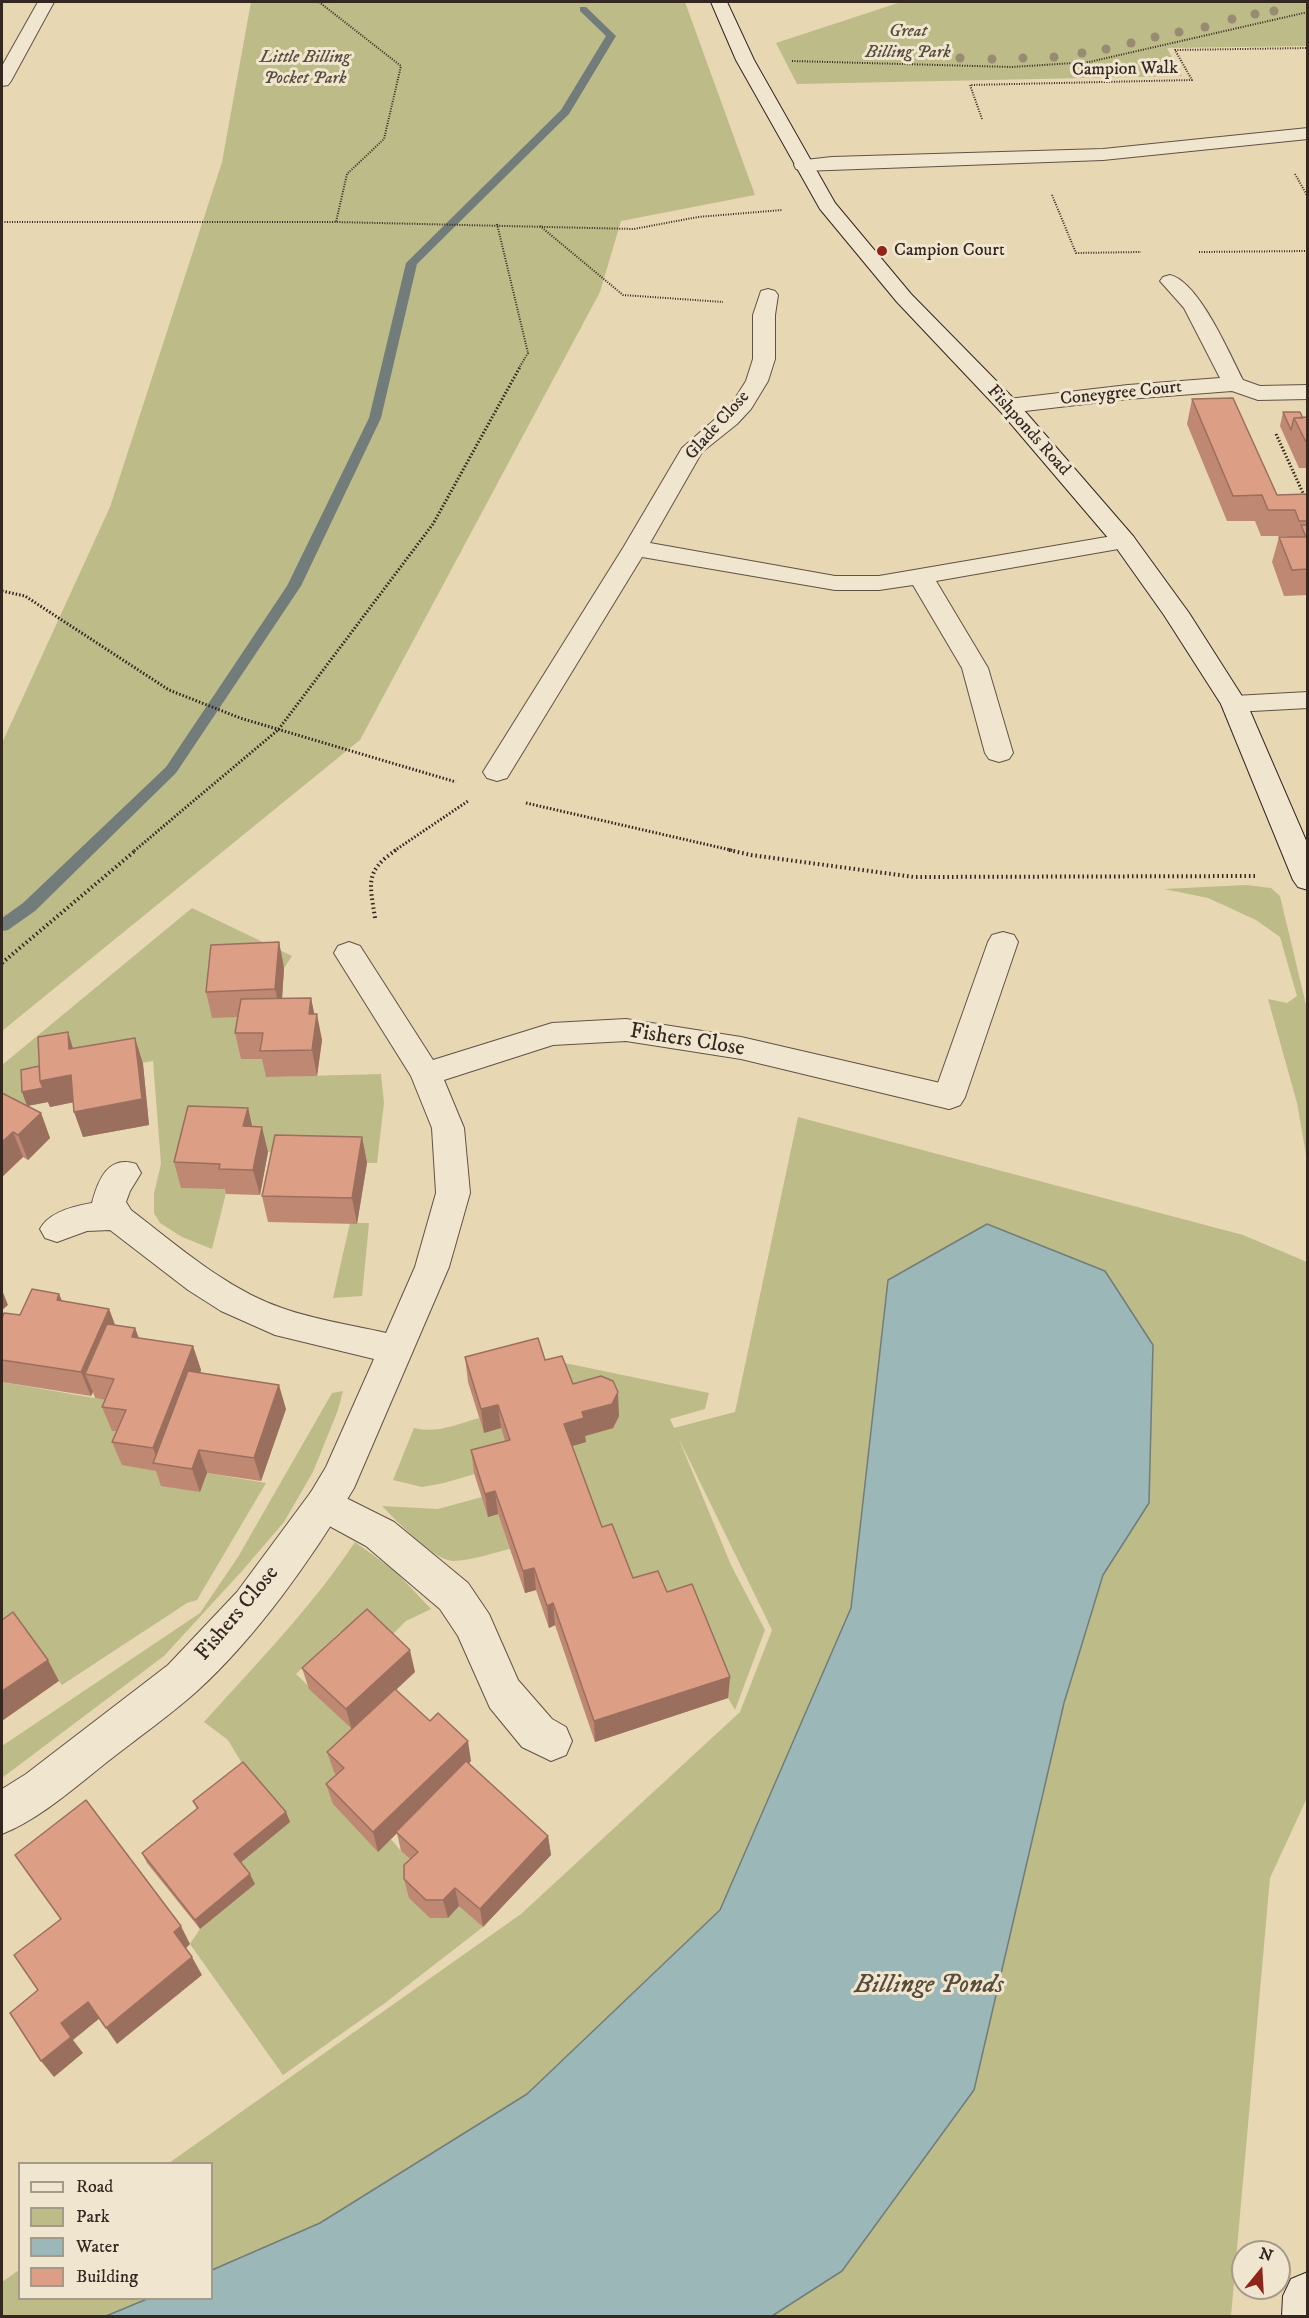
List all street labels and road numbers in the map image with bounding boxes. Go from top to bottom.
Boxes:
street label: Campion Walk [1072,58,1178,82]
street label: Coneygree Court [1059,377,1183,411]
street label: Fishponds Road [982,381,1074,481]
street label: Glade Close [681,387,755,465]
street label: Fishers Close [628,1019,746,1063]
street label: Fishers Close [191,1561,285,1667]

